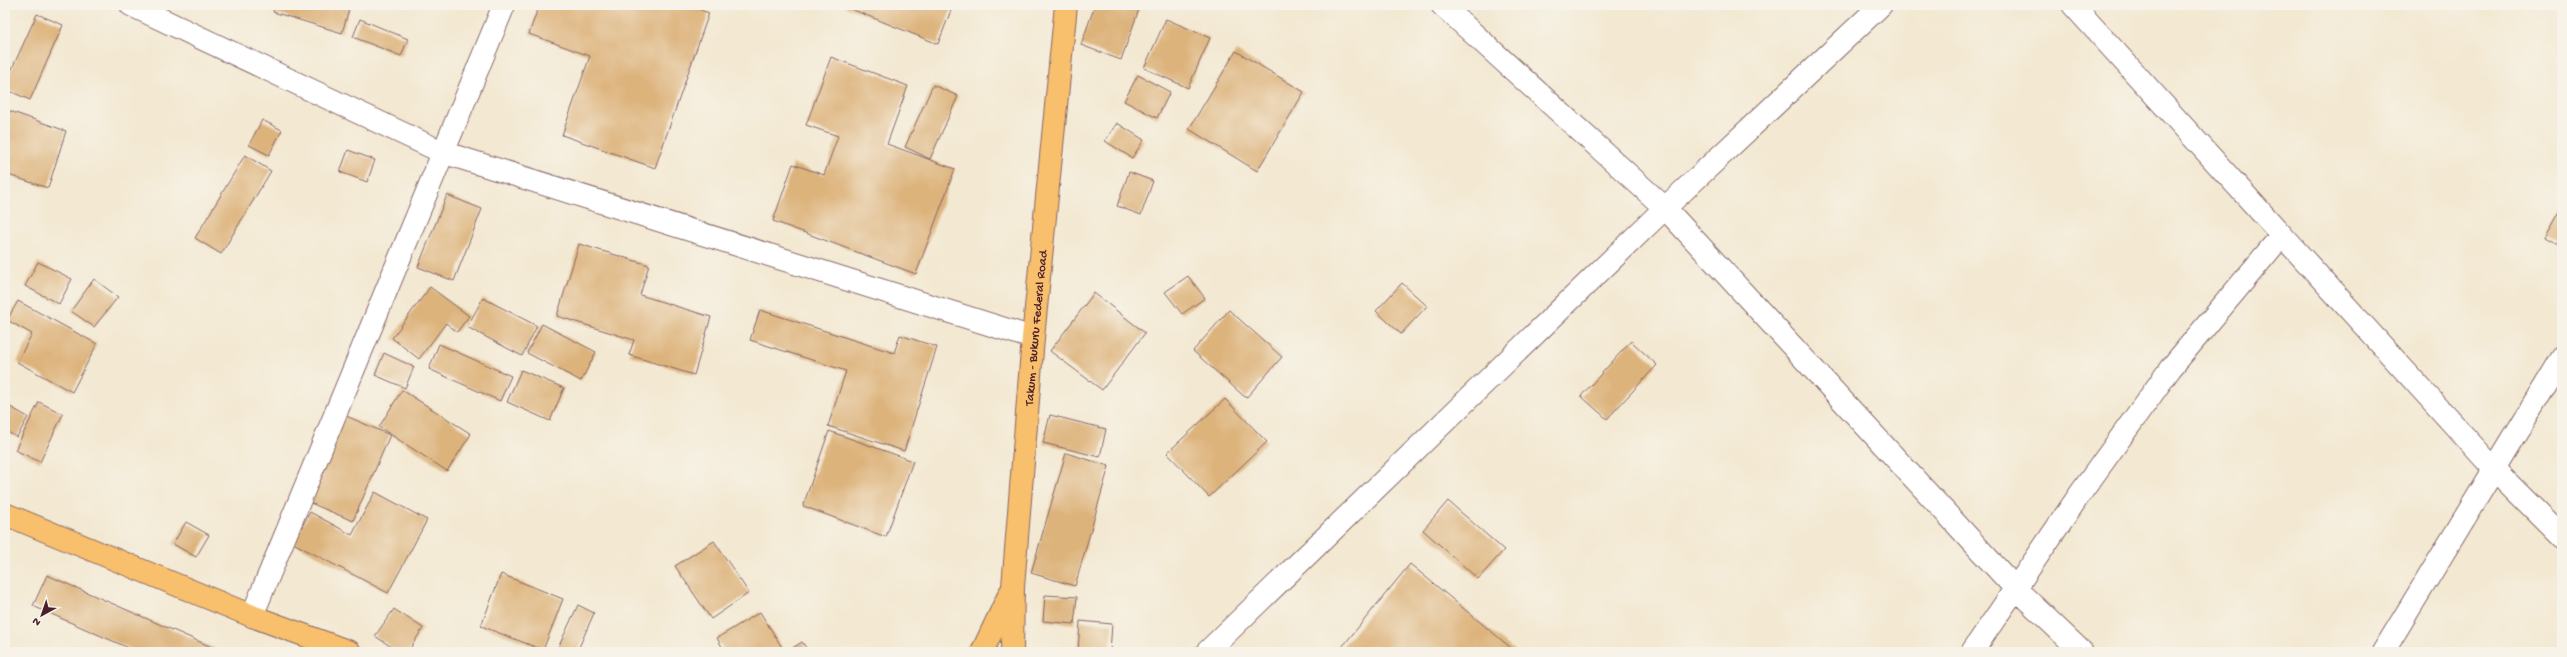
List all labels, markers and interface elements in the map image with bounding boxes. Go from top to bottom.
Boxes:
street label: Takum - Bukuru Federal Road [1023,248,1052,407]
north arrow [22,595,62,635]
text: N [30,614,43,628]

